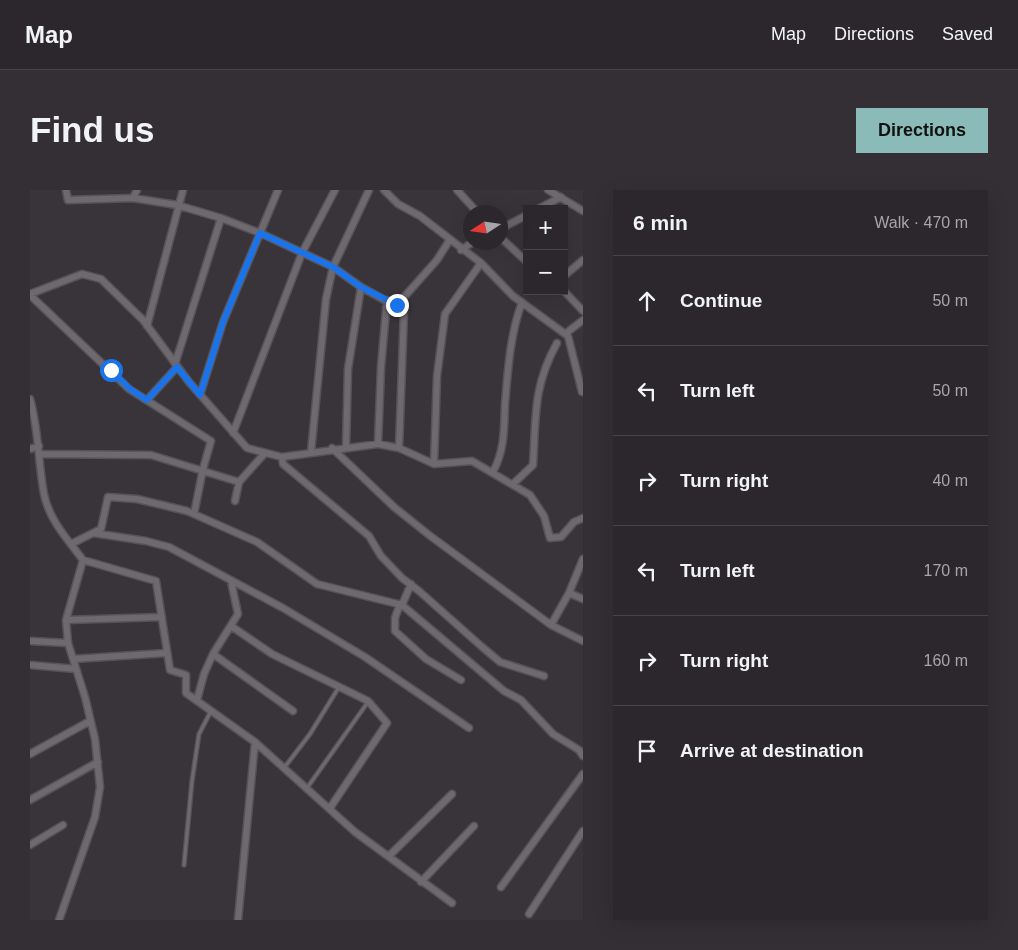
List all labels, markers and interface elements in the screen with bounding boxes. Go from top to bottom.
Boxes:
text: Map [25,21,73,48]
text: Map [771,24,806,44]
text: Directions [834,24,914,44]
text: Saved [942,24,993,44]
button: Directions [856,108,988,153]
text: Find us [30,110,154,149]
north arrow [463,205,508,250]
map controls [523,205,568,295]
button: + [523,205,568,250]
text: 6 min [633,211,688,234]
text: Walk · 470 m [874,214,968,231]
button: − [523,250,568,295]
icon: ahead [633,287,661,315]
text: Continue [680,290,762,311]
text: 50 m [932,292,968,309]
route end [386,294,409,317]
route start [100,359,123,382]
icon: left [633,377,661,405]
text: Turn left [680,380,755,401]
text: 50 m [932,382,968,399]
icon: right [633,467,661,495]
text: Turn right [680,470,768,491]
text: 40 m [932,472,968,489]
icon: left [633,557,661,585]
text: Turn left [680,560,755,581]
text: 170 m [924,562,968,579]
icon: right [633,647,661,675]
text: Turn right [680,650,768,671]
text: 160 m [924,652,968,669]
icon: arrive [633,737,661,765]
text: Arrive at destination [680,740,864,761]

